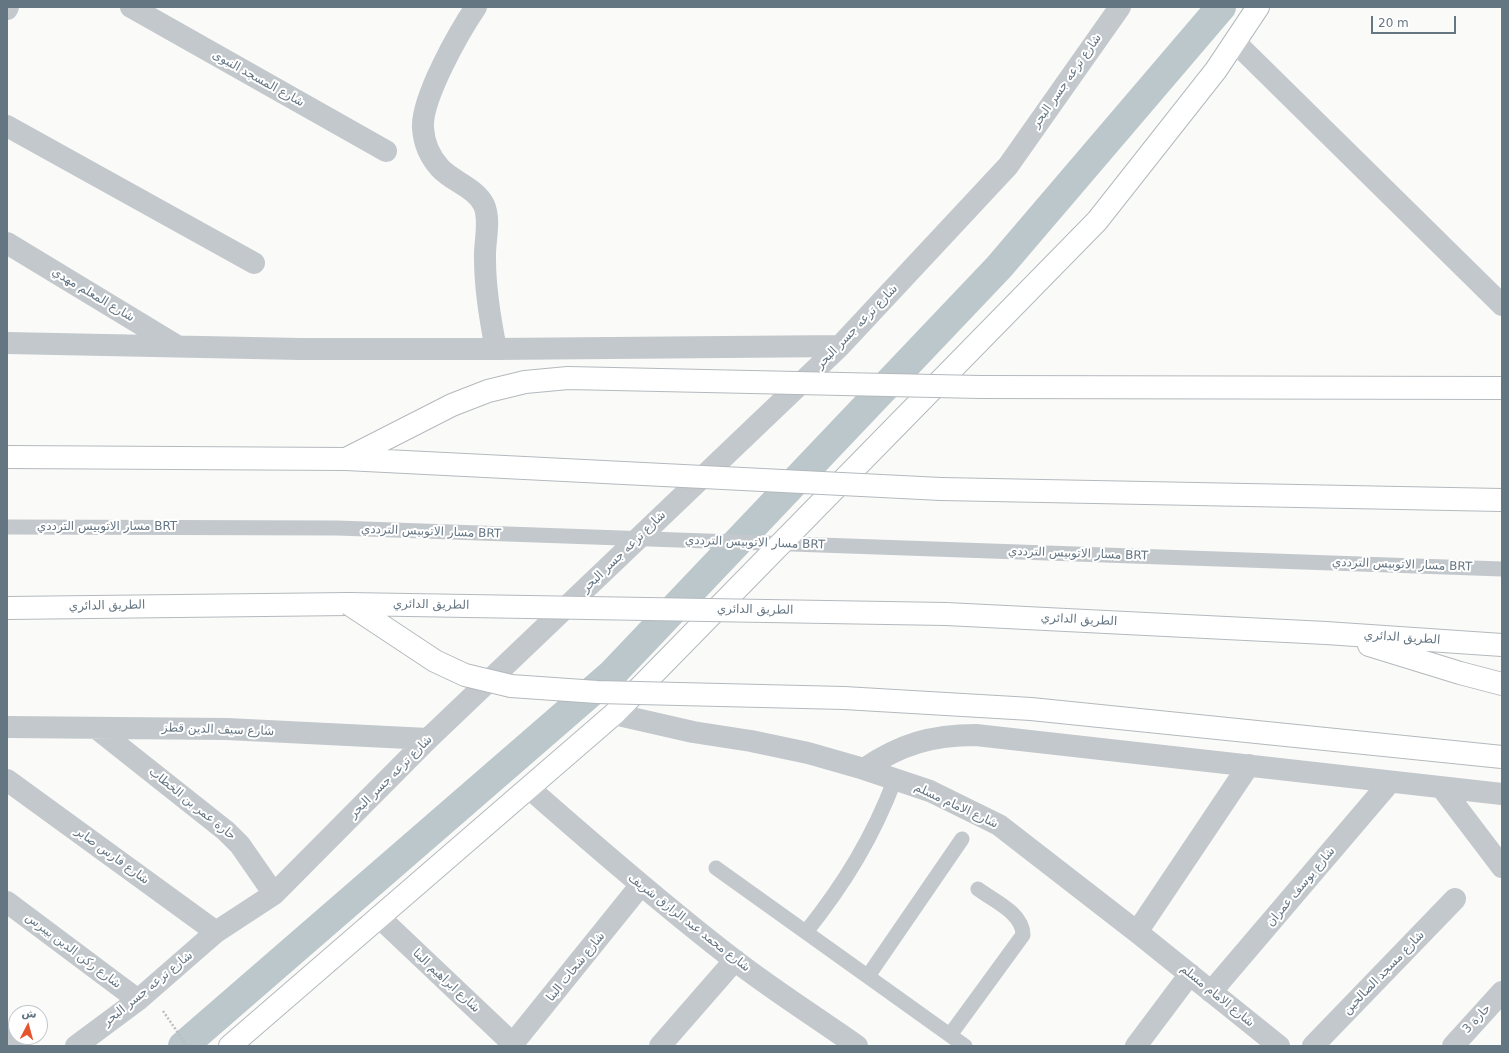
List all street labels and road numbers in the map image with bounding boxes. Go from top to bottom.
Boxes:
street label: شارع ترعه جسر البحر [1029,31,1105,131]
street label: شارع المسجد النبوى [210,48,306,110]
street label: شارع المعلم مهدي [49,265,137,325]
street label: شارع ترعه جسر البحر [813,282,901,372]
street label: شارع ترعه جسر البحر [579,508,669,596]
street label: مسار الاتوبيس الترددي BRT [37,520,177,534]
street label: مسار الاتوبيس الترددي BRT [361,522,501,542]
street label: مسار الاتوبيس الترددي BRT [685,533,825,553]
street label: مسار الاتوبيس الترددي BRT [1008,544,1148,564]
street label: مسار الاتوبيس الترددي BRT [1332,555,1472,575]
street label: الطريق الدائري [393,597,469,613]
street label: الطريق الدائري [69,598,145,614]
street label: الطريق الدائري [717,602,793,618]
street label: الطريق الدائري [1040,611,1118,629]
street label: الطريق الدائري [1363,628,1441,648]
street label: شارع سيف الدين قطز [162,721,274,739]
street label: شارع ترعه جسر البحر [347,733,435,821]
street label: حارة عمر بن الخطاب [146,765,238,843]
street label: شارع الامام مسلم [912,780,1000,832]
street label: شارع فارس صابر [72,824,152,888]
street label: شارع يوسف عمران [1264,844,1338,930]
street label: شارع محمد عبد الرازق شريف [625,871,753,975]
street label: شارع ركن الدين بيبرس [22,910,124,992]
street label: شارع مسجد الصالحين [1340,928,1428,1018]
street label: شارع شحات البنا [544,929,608,1005]
street label: شارع ابراهيم البنا [409,946,483,1016]
street label: شارع ترعه جسر البحر [100,948,196,1030]
street label: شارع الامام مسلم [1177,962,1257,1030]
street label: حارة 3 [1460,1001,1494,1037]

